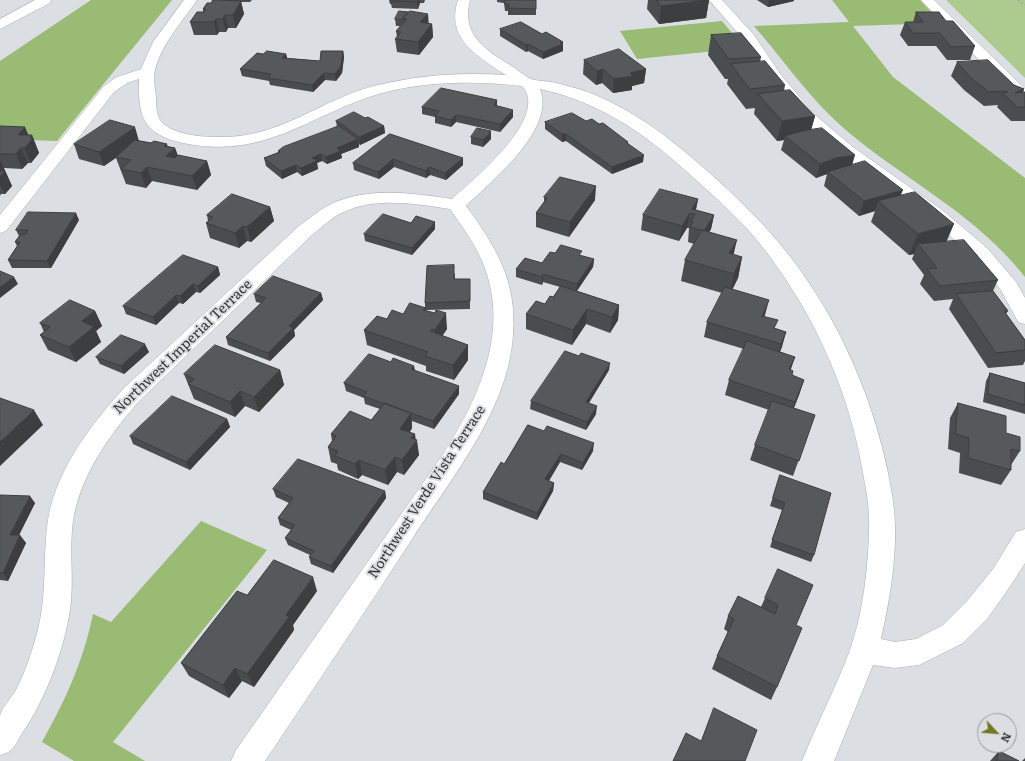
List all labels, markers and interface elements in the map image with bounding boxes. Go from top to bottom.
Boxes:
street label: Northwest Imperial Terrace [110,276,256,418]
street label: Northwest Verde Vista Terrace [365,402,489,582]
north arrow [977,713,1017,753]
text: N [998,730,1016,745]

